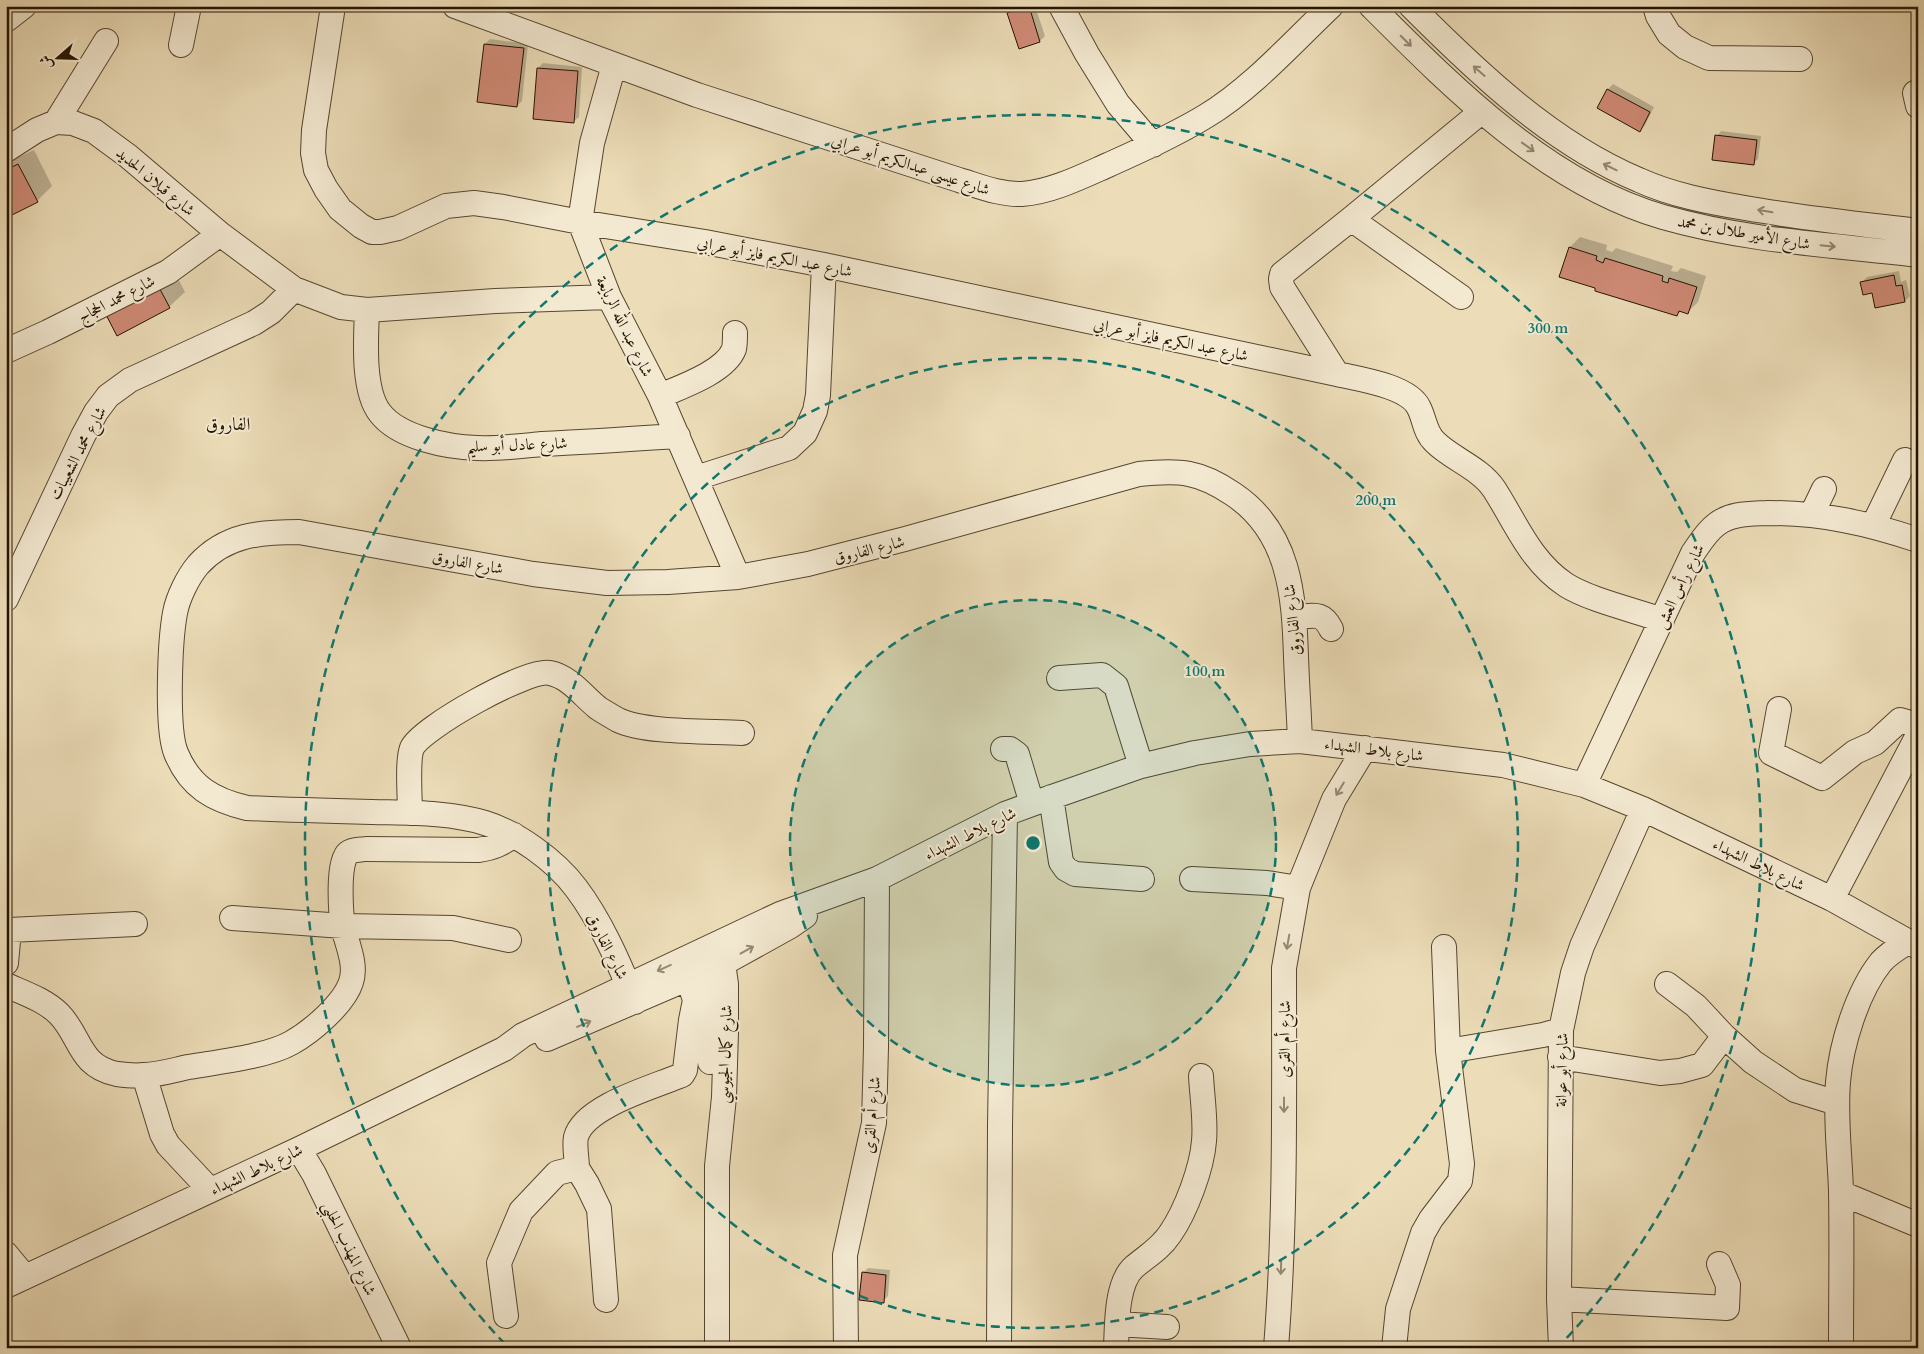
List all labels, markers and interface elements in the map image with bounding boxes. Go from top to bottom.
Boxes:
north arrow [32,32,82,82]
one-way arrow [1399,34,1411,46]
text: ش [35,52,58,72]
one-way arrow [1473,66,1486,77]
street label: شارع عيسى عبدالكريم أبو عرابي [828,128,993,204]
street label: شارع قبلان الحديد [110,142,199,223]
one-way arrow [1521,142,1535,152]
one-way arrow [1603,161,1618,171]
one-way arrow [1758,206,1774,216]
street label: شارع الأمير طلال بن محمد [1675,209,1812,257]
street label: شارع عبد الكريم فايز أبو عرابي [695,230,854,286]
one-way arrow [1819,241,1835,251]
street label: شارع محمد الحجاج [74,270,160,330]
street label: شارع عبد الله الربايعة [588,271,660,381]
street label: شارع عبد الكريم فايز أبو عرابي [1091,312,1250,370]
text: 300 m [1528,318,1569,338]
street label: شارع محمد الشعيبات [44,403,114,505]
district label: الفاروق [206,412,250,437]
street label: شارع عادل أبو سليم [466,431,568,463]
text: 200 m [1356,490,1397,510]
street label: شارع الفاروق [832,531,907,571]
street label: شارع رأس العش [1649,540,1712,633]
street label: شارع الفاروق [430,546,505,582]
street label: شارع الفاروق [1278,583,1310,657]
text: 100 m [1185,661,1226,681]
street label: شارع بلاط الشهداء [1323,733,1425,769]
one-way arrow [1335,782,1345,796]
street label: شارع بلاط الشهداء [921,802,1021,867]
street label: شارع بلاط الشهداء [1708,833,1808,898]
centre of rings [1024,834,1042,852]
street label: شارع الفاروق [579,909,633,984]
one-way arrow [1282,934,1292,950]
one-way arrow [740,945,755,955]
one-way arrow [657,964,672,974]
street label: شارع أم القرى [1273,1000,1299,1078]
street label: شارع كمال الجيوسي [712,1004,742,1104]
one-way arrow [576,1019,591,1029]
street label: شارع أبو عوانة [1549,1033,1576,1107]
street label: شارع أم القرى [857,1075,889,1155]
one-way arrow [1279,1096,1289,1112]
street label: شارع بلاط الشهداء [206,1139,307,1203]
street label: شارع المهذب الحلبي [313,1198,381,1301]
one-way arrow [1277,1259,1286,1275]

